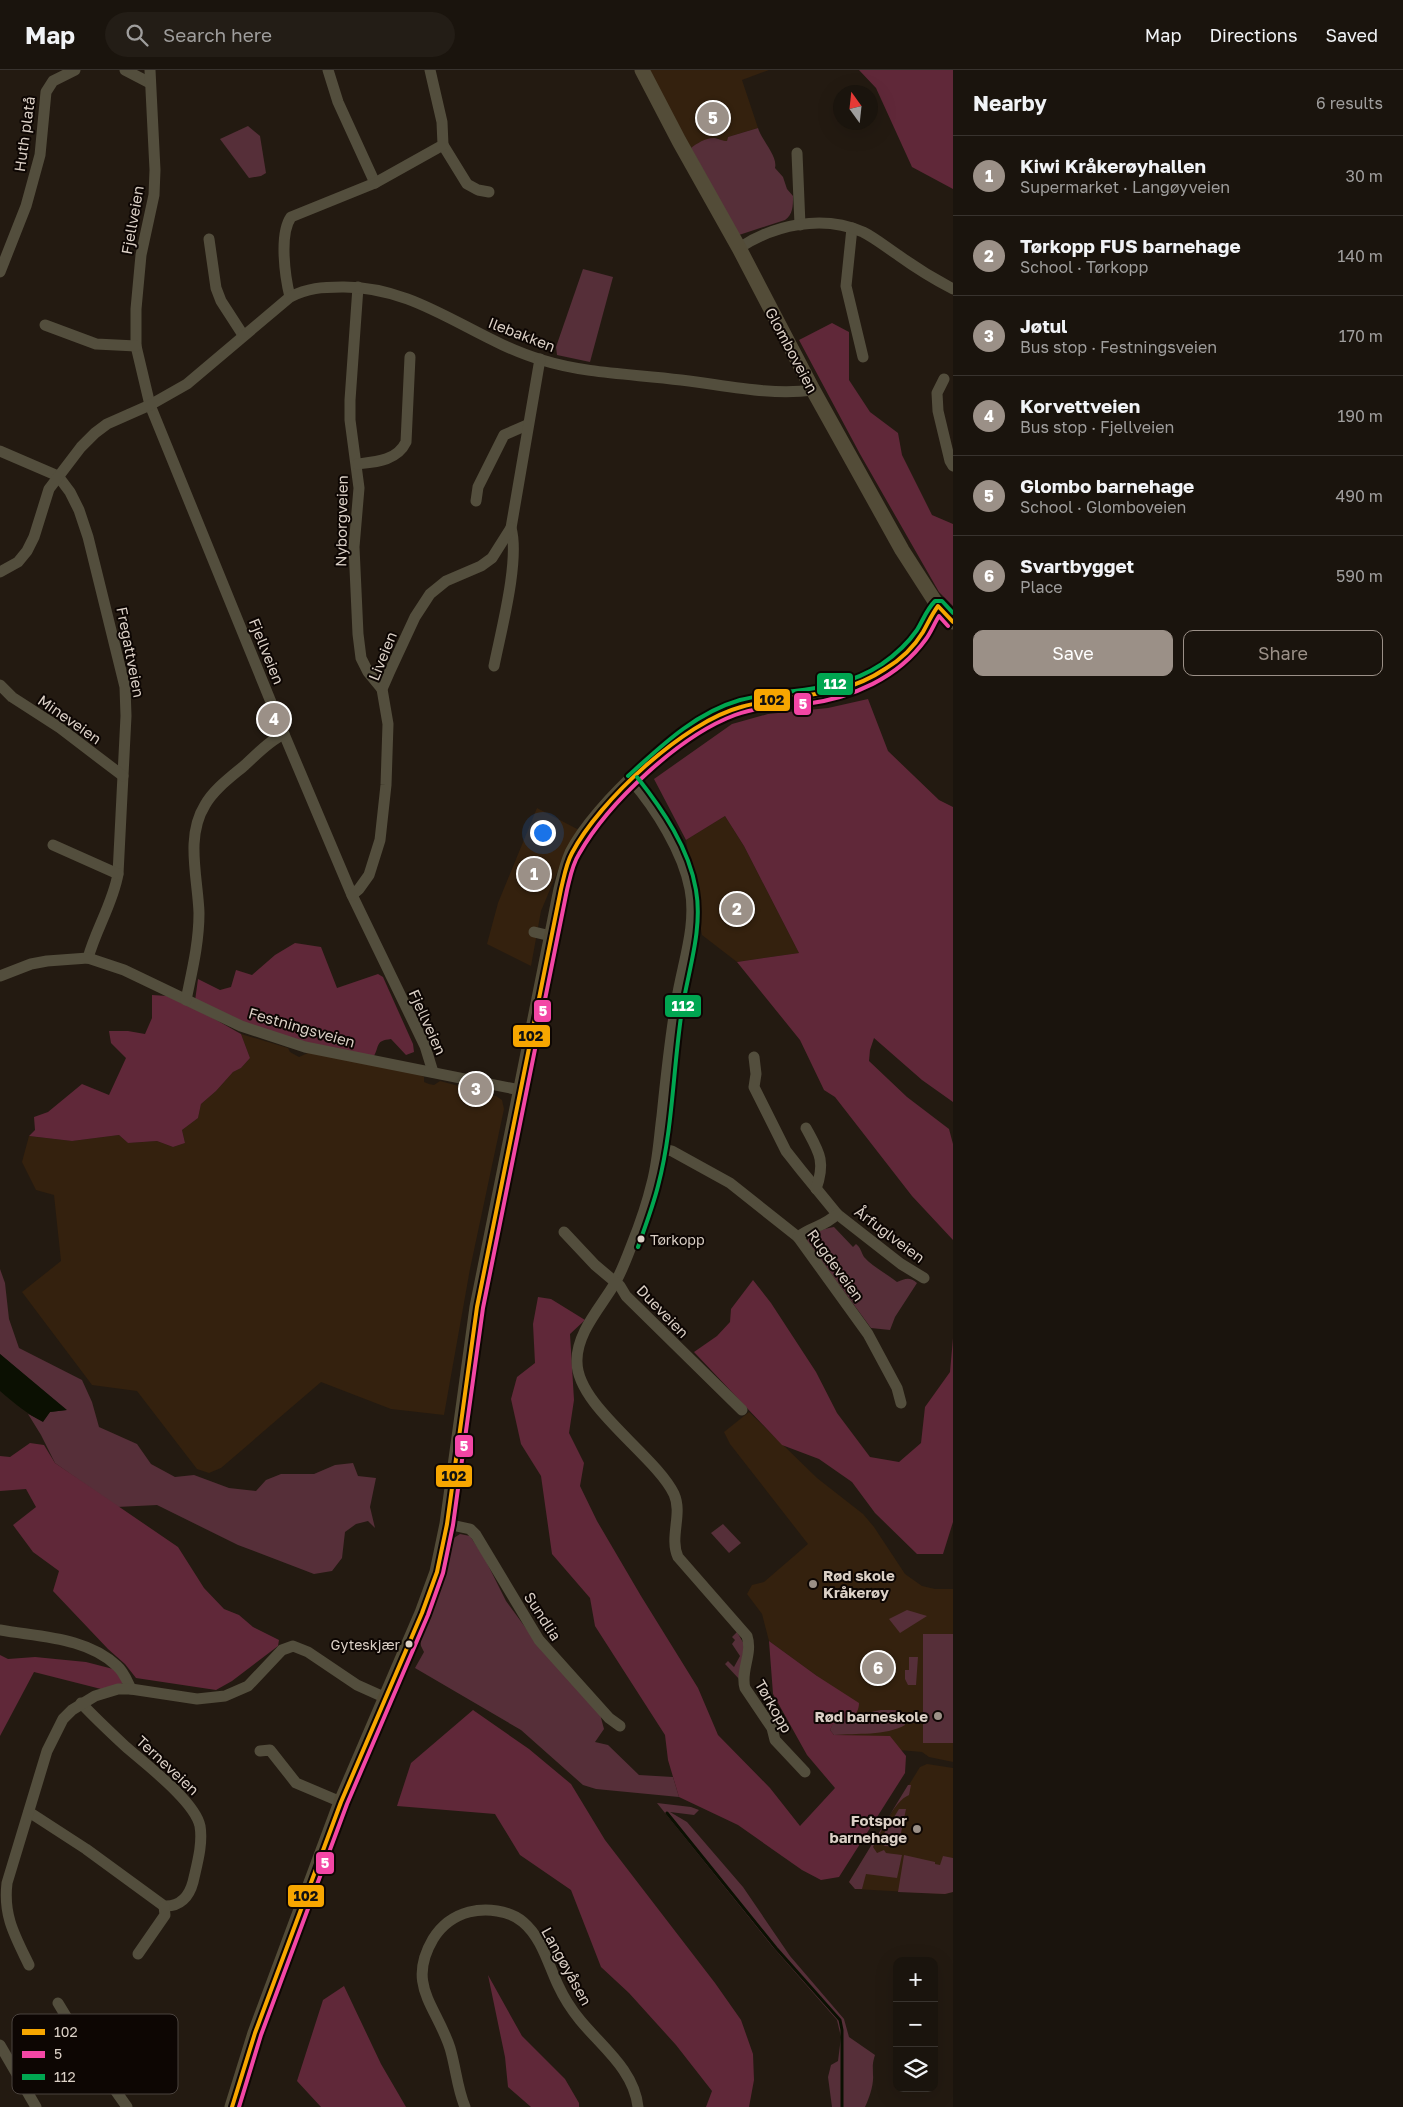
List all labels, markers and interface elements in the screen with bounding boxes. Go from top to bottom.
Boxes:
search box [105,12,455,57]
text: Map [25,20,75,49]
icon: search [123,21,151,49]
text: Search here [163,23,272,46]
text: Map [1145,24,1181,46]
text: Directions [1209,24,1297,46]
text: Saved [1325,24,1378,46]
north arrow [833,85,878,130]
text: Nearby [973,90,1047,116]
text: 6 results [1316,93,1383,113]
street label: Huth platå [10,95,38,173]
pin: 5 [697,99,729,137]
text: Kiwi Kråkerøyhallen [1020,154,1206,177]
text: 1 [985,166,993,186]
text: 30 m [1346,166,1383,186]
text: Supermarket · Langøyveien [1020,177,1230,197]
street label: Fjellveien [117,184,147,256]
text: Tørkopp FUS barnehage [1020,234,1241,257]
text: 2 [984,246,994,266]
text: 140 m [1337,246,1383,266]
text: School · Tørkopp [1020,257,1148,277]
street label: Glomboveien [762,304,822,396]
street label: Ilebakken [486,313,558,355]
text: Jøtul [1020,314,1067,337]
text: 3 [984,326,994,346]
text: 170 m [1339,326,1383,346]
text: Bus stop · Festningsveien [1020,337,1217,357]
text: Korvettveien [1020,394,1140,417]
text: 4 [984,406,994,426]
text: 190 m [1337,406,1383,426]
text: Bus stop · Fjellveien [1020,417,1174,437]
text: Glombo barnehage [1020,474,1194,497]
street label: Nyborgveien [331,475,351,567]
text: 5 [984,486,994,506]
text: 490 m [1335,486,1383,506]
text: School · Glomboveien [1020,497,1186,517]
text: Svartbygget [1020,554,1134,577]
text: 6 [984,566,994,586]
text: 590 m [1336,566,1383,586]
text: Place [1020,577,1063,597]
street label: Fregattveien [113,605,149,699]
street label: Fjellveien [246,615,288,687]
street label: Liveien [364,629,400,683]
button: Save [973,630,1173,676]
button: Share [1183,630,1383,676]
line badge: 112 [816,672,854,696]
text: 112 [824,675,847,692]
line badge: 102 [753,688,791,712]
street label: Mineveien [35,691,105,747]
text: 102 [760,691,785,708]
line badge: 5 [793,692,812,716]
text: 5 [799,695,808,712]
pin: 4 [258,700,290,738]
your location [530,820,556,846]
pin: 1 [518,855,550,893]
pin: 2 [721,890,753,928]
street label: Fjellveien [406,987,450,1057]
line badge: 112 [664,994,702,1018]
text: 112 [672,997,695,1014]
line badge: 5 [533,999,552,1023]
text: 5 [539,1002,548,1019]
street label: Festningsveien [247,1003,357,1051]
line badge: 102 [512,1024,551,1048]
text: 102 [519,1027,544,1044]
pin: 3 [460,1070,492,1108]
street label: Årfuglveien [851,1202,929,1266]
street label: Rugdeveien [804,1225,868,1305]
place label: Tørkopp [650,1231,705,1248]
marker: Tørkopp [636,1234,646,1244]
street label: Dueveien [633,1281,693,1341]
line badge: 5 [454,1434,474,1458]
text: 5 [460,1437,469,1454]
line badge: 102 [435,1464,473,1488]
text: 102 [442,1467,467,1484]
place label: Rød skole Kråkerøy [823,1566,895,1601]
marker: Rød skole Kråkerøy [807,1578,819,1590]
street label: Sundlia [521,1588,565,1644]
place label: Gyteskjær [331,1636,401,1653]
marker: Gyteskjær [404,1639,414,1649]
pin: 6 [862,1649,894,1687]
street label: Tørkopp [752,1676,796,1736]
place label: Rød barneskole [815,1707,928,1725]
marker: Rød barneskole [932,1710,944,1722]
street label: Terneveien [133,1732,203,1798]
place label: Fotspor barnehage [829,1811,907,1846]
marker: Fotspor barnehage [911,1823,923,1835]
line badge: 5 [315,1851,335,1875]
text: 5 [321,1854,330,1871]
line badge: 102 [287,1884,325,1908]
text: 102 [294,1887,319,1904]
street label: Langøyåsen [538,1924,596,2008]
map controls [893,1957,938,2092]
button: + [893,1957,938,2002]
button: − [893,2002,938,2047]
legend [12,2014,178,2094]
text: 102 [54,2023,78,2040]
text: 5 [54,2045,62,2062]
button: layers [893,2047,938,2092]
text: 112 [54,2068,76,2085]

